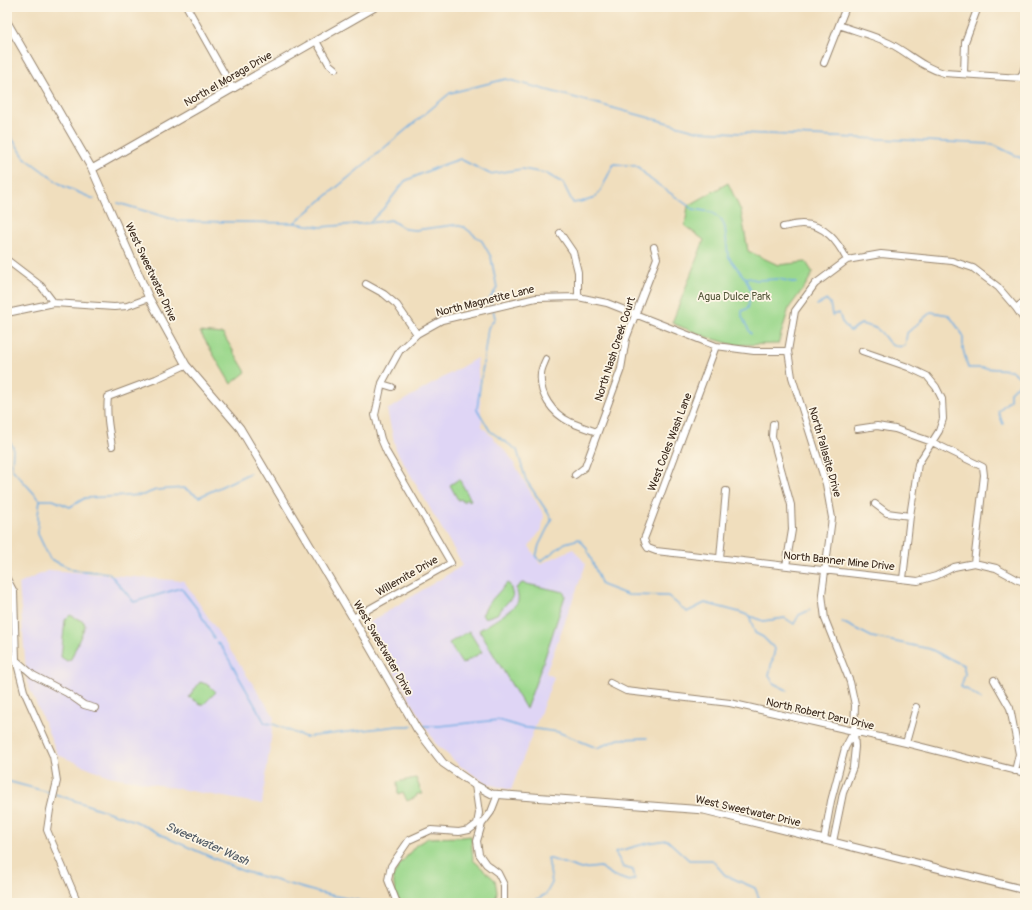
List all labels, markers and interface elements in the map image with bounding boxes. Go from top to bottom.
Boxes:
street label: North el Moraga Drive [182,48,275,109]
street label: West Sweetwater Drive [122,221,180,324]
street label: North Magnetite Lane [435,282,536,319]
park label: Agua Dulce Park [697,290,771,303]
street label: North Nash Creek Court [592,295,638,403]
street label: West Coles Wash Lane [645,390,695,493]
street label: North Pallasite Drive [806,406,844,499]
street label: North Banner Mine Drive [783,549,896,573]
street label: Willemite Drive [374,553,441,599]
street label: West Sweetwater Drive [350,598,416,698]
street label: North Robert Daru Drive [765,695,876,733]
street label: West Sweetwater Drive [694,793,802,830]
water label: Sweetwater Wash [163,819,252,870]

